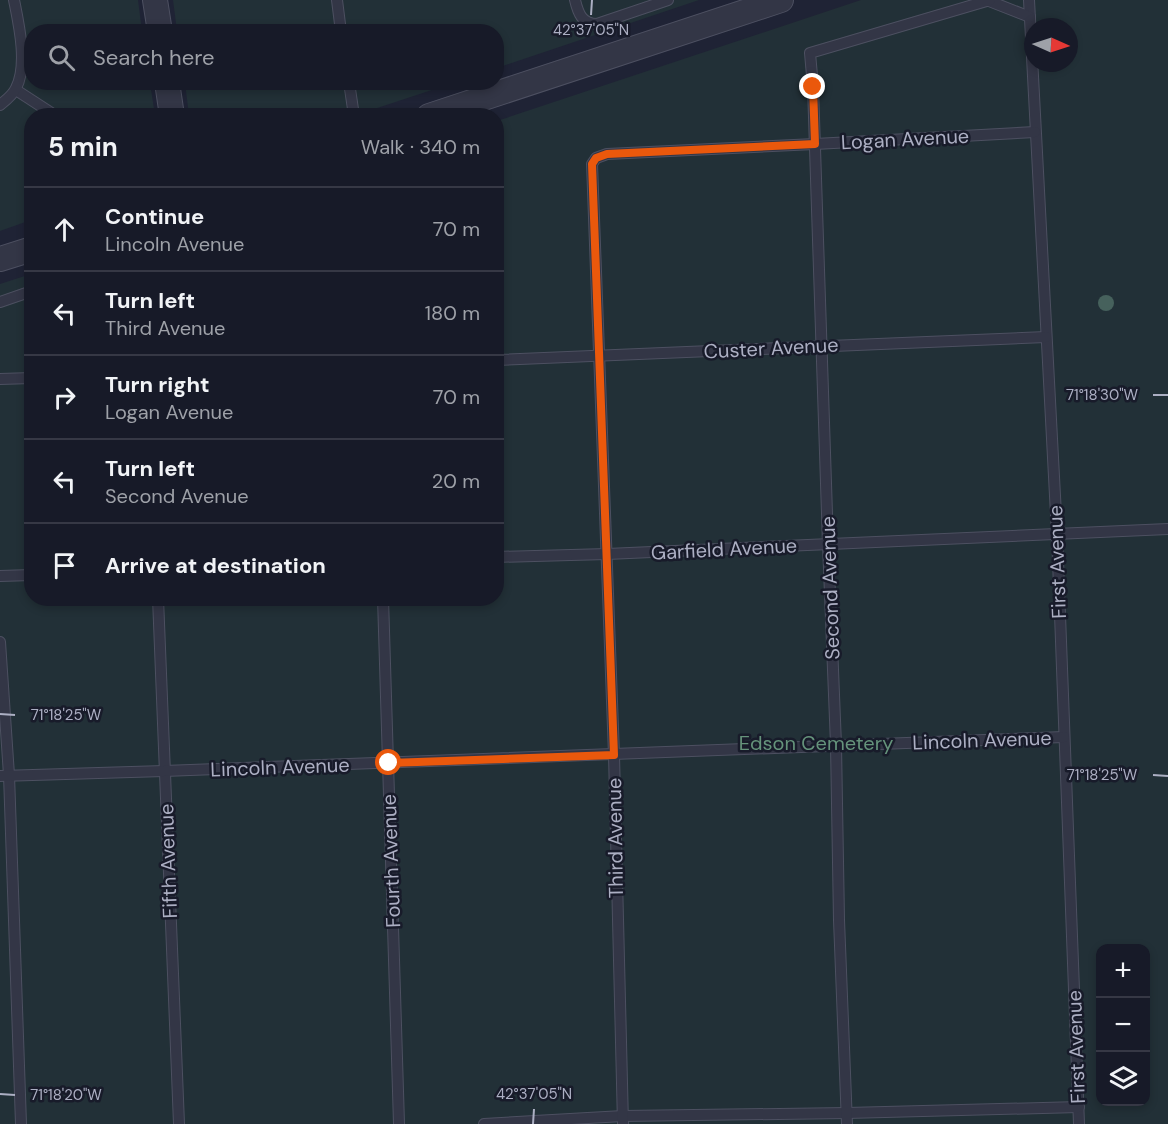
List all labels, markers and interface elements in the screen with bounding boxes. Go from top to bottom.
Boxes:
north arrow [1024,18,1078,72]
text: 42°37'05"N [553,20,629,40]
search box [24,24,504,90]
icon: search [45,41,78,74]
text: Search here [93,43,214,72]
route end [799,73,825,99]
street label: Logan Avenue [840,123,970,155]
text: 5 min [48,130,118,164]
text: Walk · 340 m [361,134,480,160]
text: Continue [105,202,204,231]
icon: ahead [48,213,81,246]
text: 70 m [433,216,480,242]
text: Lincoln Avenue [105,231,244,257]
text: Turn left [105,286,195,315]
icon: left [48,297,81,330]
text: 180 m [425,300,480,326]
text: Third Avenue [105,315,225,341]
street label: Custer Avenue [703,331,839,365]
text: Turn right [105,370,210,399]
icon: right [48,381,81,414]
text: 70 m [433,384,480,410]
text: 71°18'30"W [1066,385,1139,405]
text: Logan Avenue [105,399,233,425]
text: Turn left [105,454,195,483]
icon: left [48,465,81,498]
text: 20 m [432,468,480,494]
text: Second Avenue [105,483,249,509]
street label: First Avenue [1042,505,1072,619]
street label: Second Avenue [815,516,845,660]
street label: Garfield Avenue [650,532,798,566]
icon: arrive [48,549,81,582]
text: Arrive at destination [105,551,326,580]
text: 71°18'25"W [31,705,102,725]
street label: Lincoln Avenue [912,725,1052,755]
park label: Edson Cemetery [739,730,893,756]
route start [375,749,401,775]
street label: Lincoln Avenue [210,752,350,782]
text: 71°18'25"W [1067,765,1138,785]
street label: Third Avenue [601,778,629,898]
street label: Fourth Avenue [376,794,406,928]
street label: Fifth Avenue [153,803,183,919]
map controls [1096,944,1150,1106]
button: + [1096,944,1150,998]
street label: First Avenue [1061,990,1091,1104]
button: − [1096,998,1150,1052]
button: layers [1096,1052,1150,1106]
text: 42°37'05"N [496,1084,572,1104]
text: 71°18'20"W [30,1085,102,1105]

